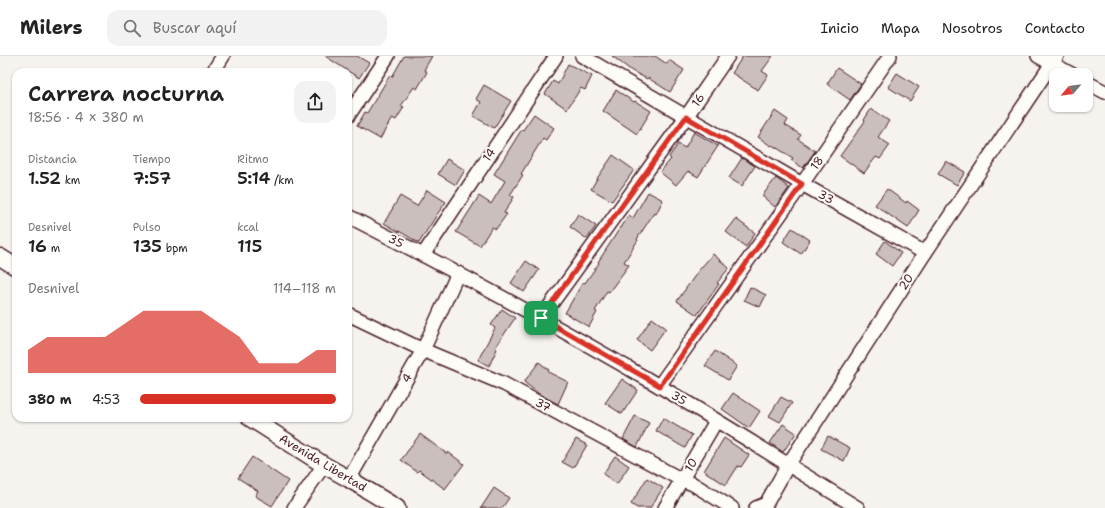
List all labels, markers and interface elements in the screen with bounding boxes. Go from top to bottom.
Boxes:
search box [107,10,387,46]
text: Milers [20,15,83,40]
icon: search [121,17,143,39]
text: Buscar aquí [153,18,237,38]
text: Inicio [821,19,859,37]
text: Mapa [881,19,920,37]
text: Nosotros [942,19,1003,37]
text: Contacto [1025,19,1085,37]
north arrow [1049,68,1093,112]
map controls [1049,68,1093,112]
text: Carrera nocturna [28,79,224,108]
button: share [294,81,336,123]
street label: 16 [688,90,708,110]
text: 18:56 · 4 × 380 m [28,109,144,126]
street label: 14 [479,145,499,165]
text: Distancia [28,152,77,167]
text: Tiempo [133,152,171,167]
text: Ritmo [237,152,269,167]
street label: 18 [807,153,827,173]
text: 1.52 [28,167,61,189]
text: 7:57 [133,167,171,189]
text: 5:14 [237,167,270,189]
text: km [61,173,80,188]
text: /km [270,173,294,188]
street label: 33 [815,186,837,208]
text: Desnivel [28,220,71,235]
text: Pulso [133,220,161,235]
text: kcal [237,220,259,235]
street label: 35 [386,230,406,252]
text: 16 [28,235,47,257]
text: 135 [133,235,162,257]
text: 115 [237,235,262,257]
text: m [47,241,60,256]
text: bpm [162,241,188,256]
street label: 20 [895,271,917,293]
text: Desnivel [28,280,79,297]
text: 114–118 m [273,280,336,297]
pin [524,301,558,335]
icon: arrive [530,307,552,329]
street label: 4 [398,370,416,386]
street label: 35 [668,387,690,409]
text: 380 m [28,391,71,408]
text: 4:53 [92,391,120,408]
street label: 37 [532,394,554,416]
street label: Avenida Libertad [276,431,370,496]
street label: 10 [681,455,701,475]

